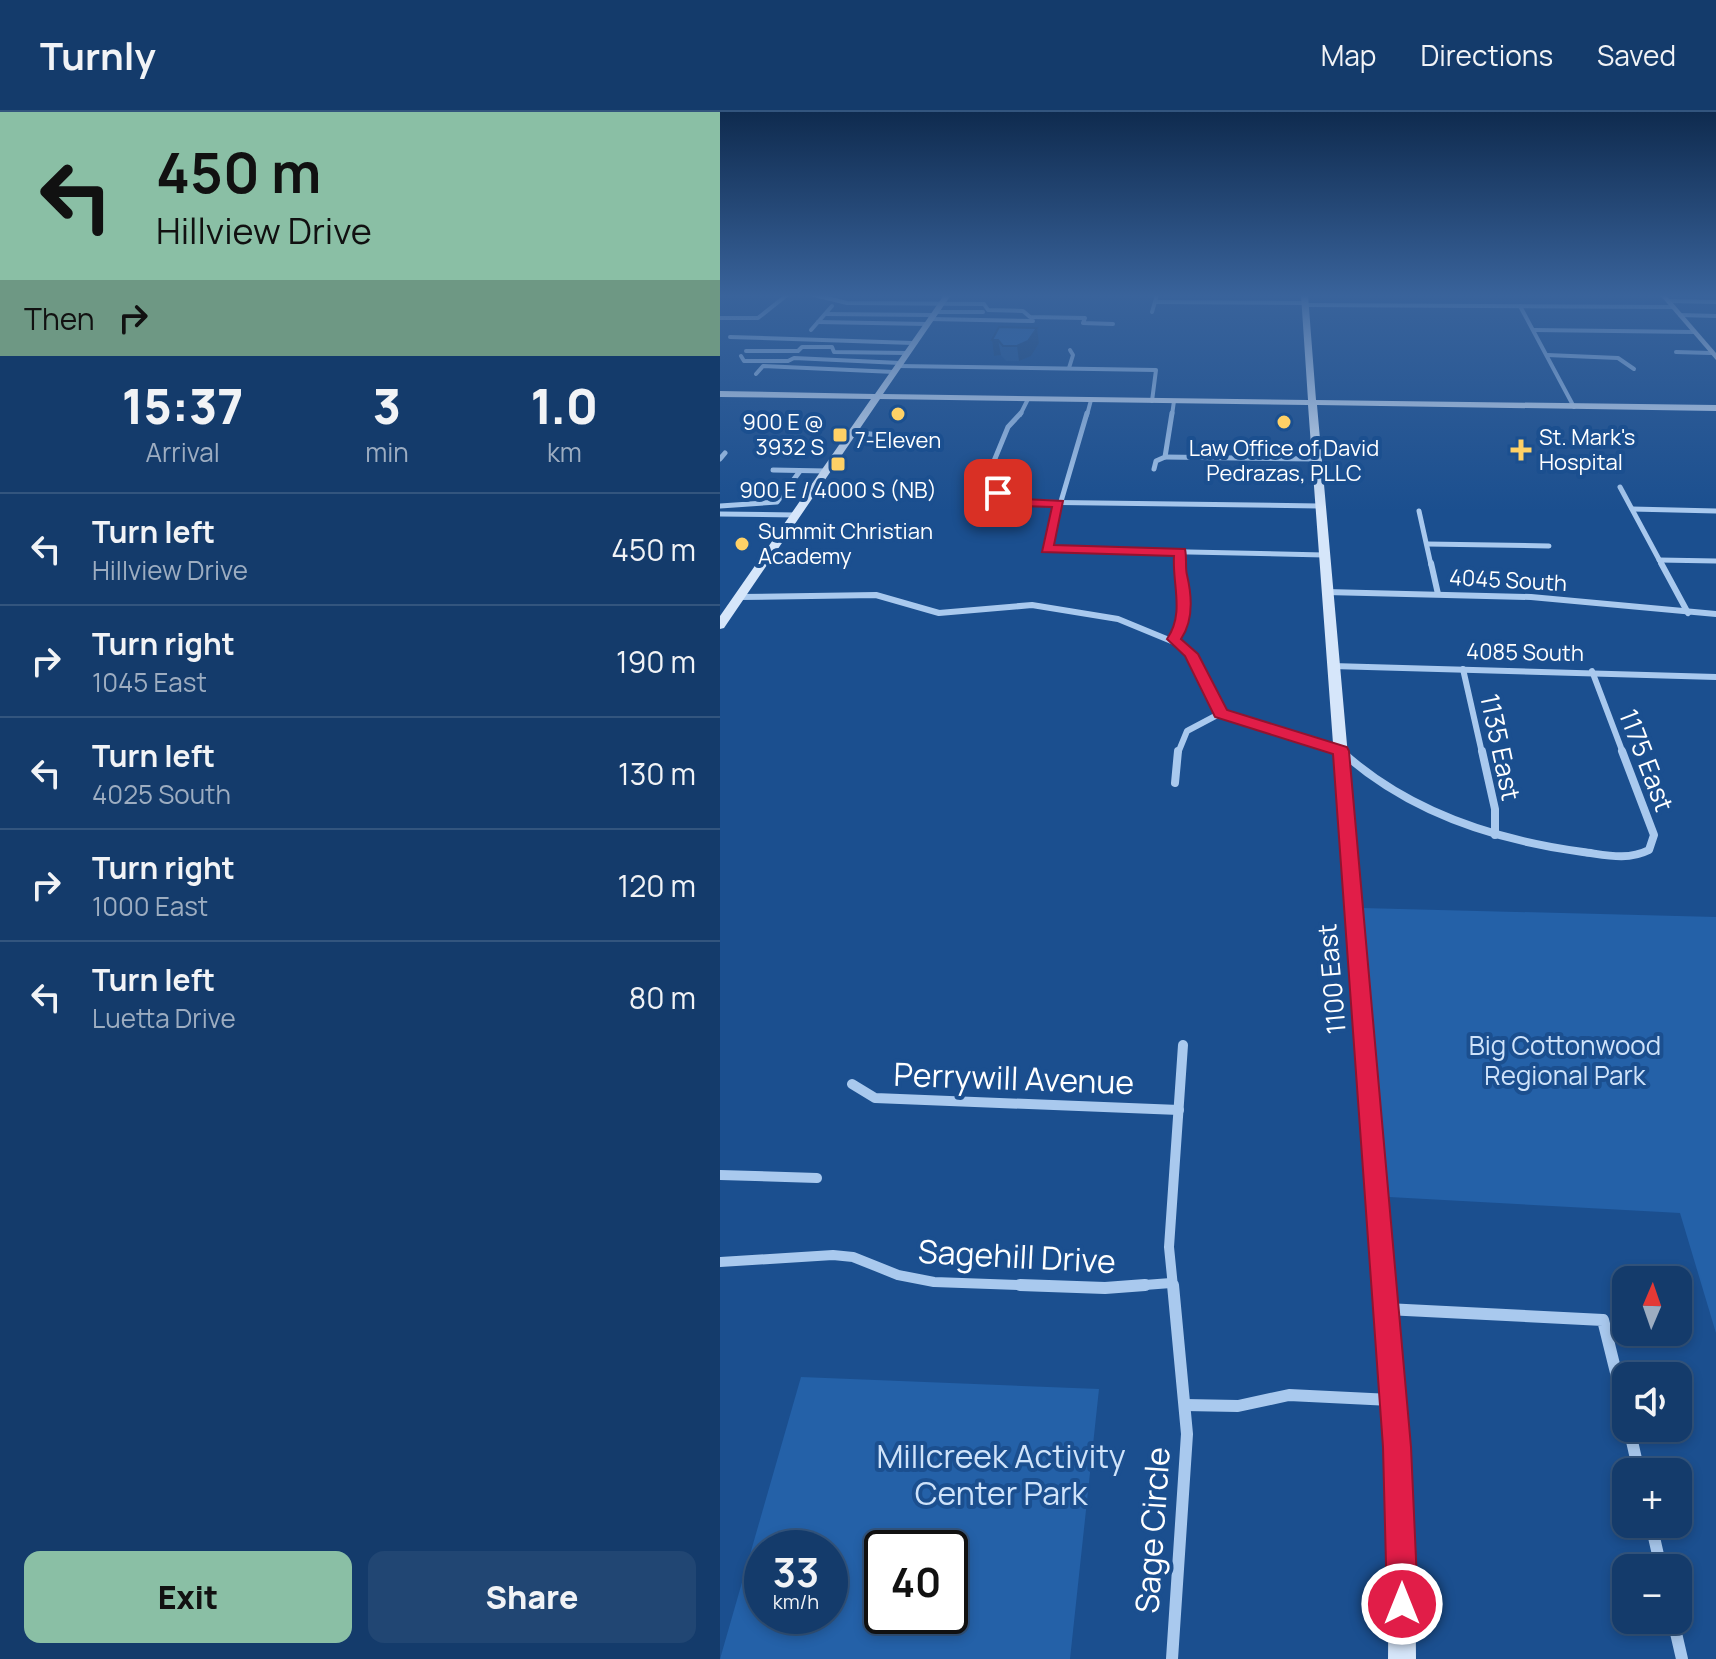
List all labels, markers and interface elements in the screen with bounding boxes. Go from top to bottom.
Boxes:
text: Turnly [40,29,156,81]
text: Map [1321,36,1376,74]
text: Directions [1420,36,1553,74]
text: Saved [1597,36,1676,74]
text: 450 m [156,133,321,210]
icon: left [24,144,128,248]
text: Hillview Drive [156,206,372,255]
icon: right [111,296,155,340]
text: Then [24,298,95,339]
text: 15:37 [122,373,243,438]
text: 3 [373,373,401,438]
text: 1.0 [531,373,598,438]
marker: 7-Eleven [889,405,907,423]
place label: 900 E @ 3932 S [742,407,824,462]
marker: Law Office of David Pedrazas, PLLC [1275,413,1293,431]
place label: St. Mark's Hospital [1539,422,1635,477]
place label: 7-Eleven [855,425,941,455]
marker: 900 E @ 3932 S [831,426,849,444]
place label: Law Office of David Pedrazas, PLLC [1189,433,1379,488]
text: Arrival [146,434,220,470]
text: min [365,434,409,470]
text: km [547,434,582,470]
marker: St. Mark's Hospital [1510,439,1532,461]
marker: 900 E / 4000 S (NB) [829,455,847,473]
pin [964,459,1032,527]
icon: arrive [976,471,1020,515]
place label: 900 E / 4000 S (NB) [739,475,937,505]
text: Turn left [92,511,215,552]
place label: Summit Christian Academy [758,516,933,571]
icon: left [24,527,68,571]
text: 450 m [611,529,696,570]
marker: Summit Christian Academy [733,535,751,553]
text: Hillview Drive [92,552,248,588]
street label: 4045 South [1448,562,1568,598]
text: Turn right [92,623,235,664]
street label: 4085 South [1466,636,1584,668]
icon: right [24,639,68,683]
text: 190 m [616,641,696,682]
text: 1045 East [92,664,207,700]
street label: 1135 East [1472,690,1530,804]
street label: 1175 East [1611,704,1683,816]
text: Turn left [92,735,215,776]
icon: left [24,751,68,795]
text: 130 m [618,753,696,794]
text: 4025 South [92,776,231,812]
text: Turn right [92,847,235,888]
icon: right [24,863,68,907]
text: 120 m [617,865,696,906]
text: 1000 East [92,888,208,924]
street label: 1100 East [1308,922,1354,1036]
text: Turn left [92,959,215,1000]
icon: left [24,975,68,1019]
text: 80 m [629,977,696,1018]
text: Luetta Drive [92,1000,236,1036]
park label: Big Cottonwood Regional Park [1469,1027,1661,1093]
street label: Perrywill Avenue [893,1052,1135,1104]
street label: Sagehill Drive [917,1229,1117,1283]
north arrow [1612,1266,1692,1346]
map controls [1612,1266,1692,1634]
button: sound [1612,1362,1692,1442]
park label: Millcreek Activity Center Park [876,1434,1126,1515]
street label: Sage Circle [1124,1445,1180,1615]
button: + [1612,1458,1692,1538]
speed limit sign: 40 [864,1530,968,1634]
text: 33 [773,1544,819,1599]
button: Exit [24,1551,352,1643]
button: Share [368,1551,696,1643]
button: − [1612,1554,1692,1634]
position arrow [1360,1562,1444,1646]
text: km/h [773,1588,819,1615]

